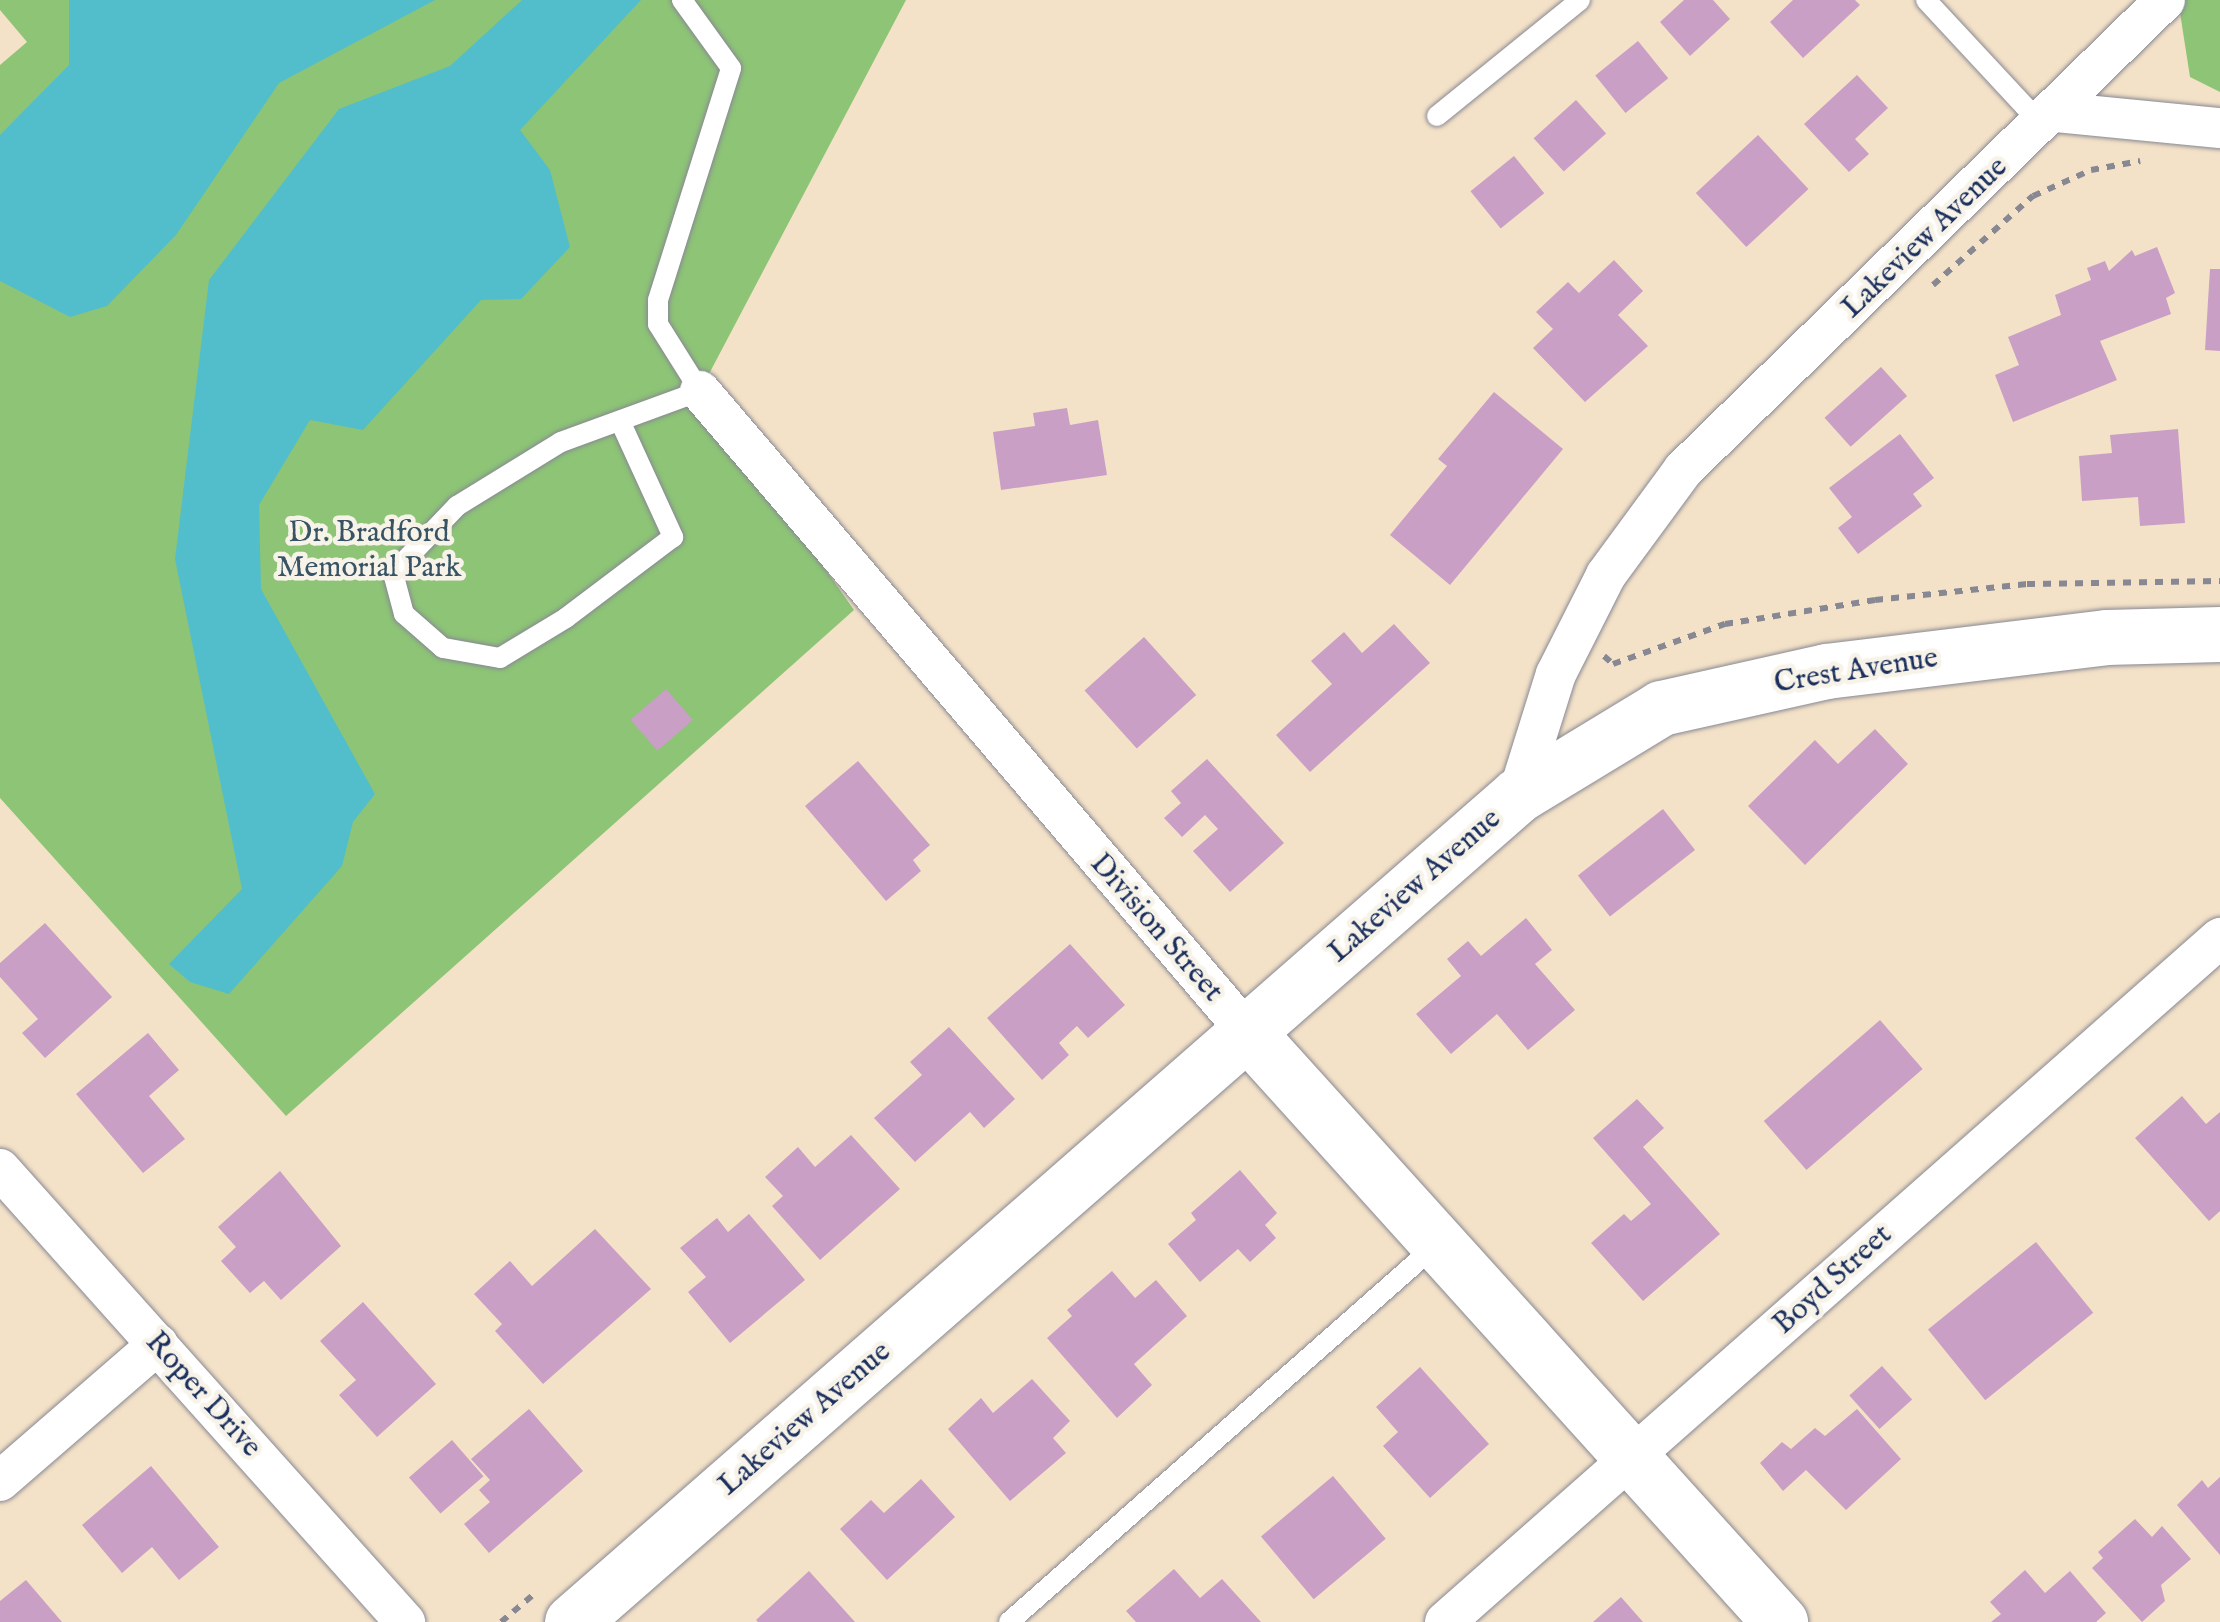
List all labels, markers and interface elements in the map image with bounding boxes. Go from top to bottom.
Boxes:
street label: Lakeview Avenue [1835,150,2015,326]
park label: Dr. Bradford Memorial Park [277,515,461,586]
street label: Crest Avenue [1772,640,1940,702]
street label: Lakeview Avenue [1321,801,1509,971]
street label: Division Street [1082,846,1230,1010]
street label: Boyd Street [1766,1217,1900,1343]
street label: Roper Drive [137,1325,269,1465]
street label: Lakeview Avenue [711,1334,899,1504]

